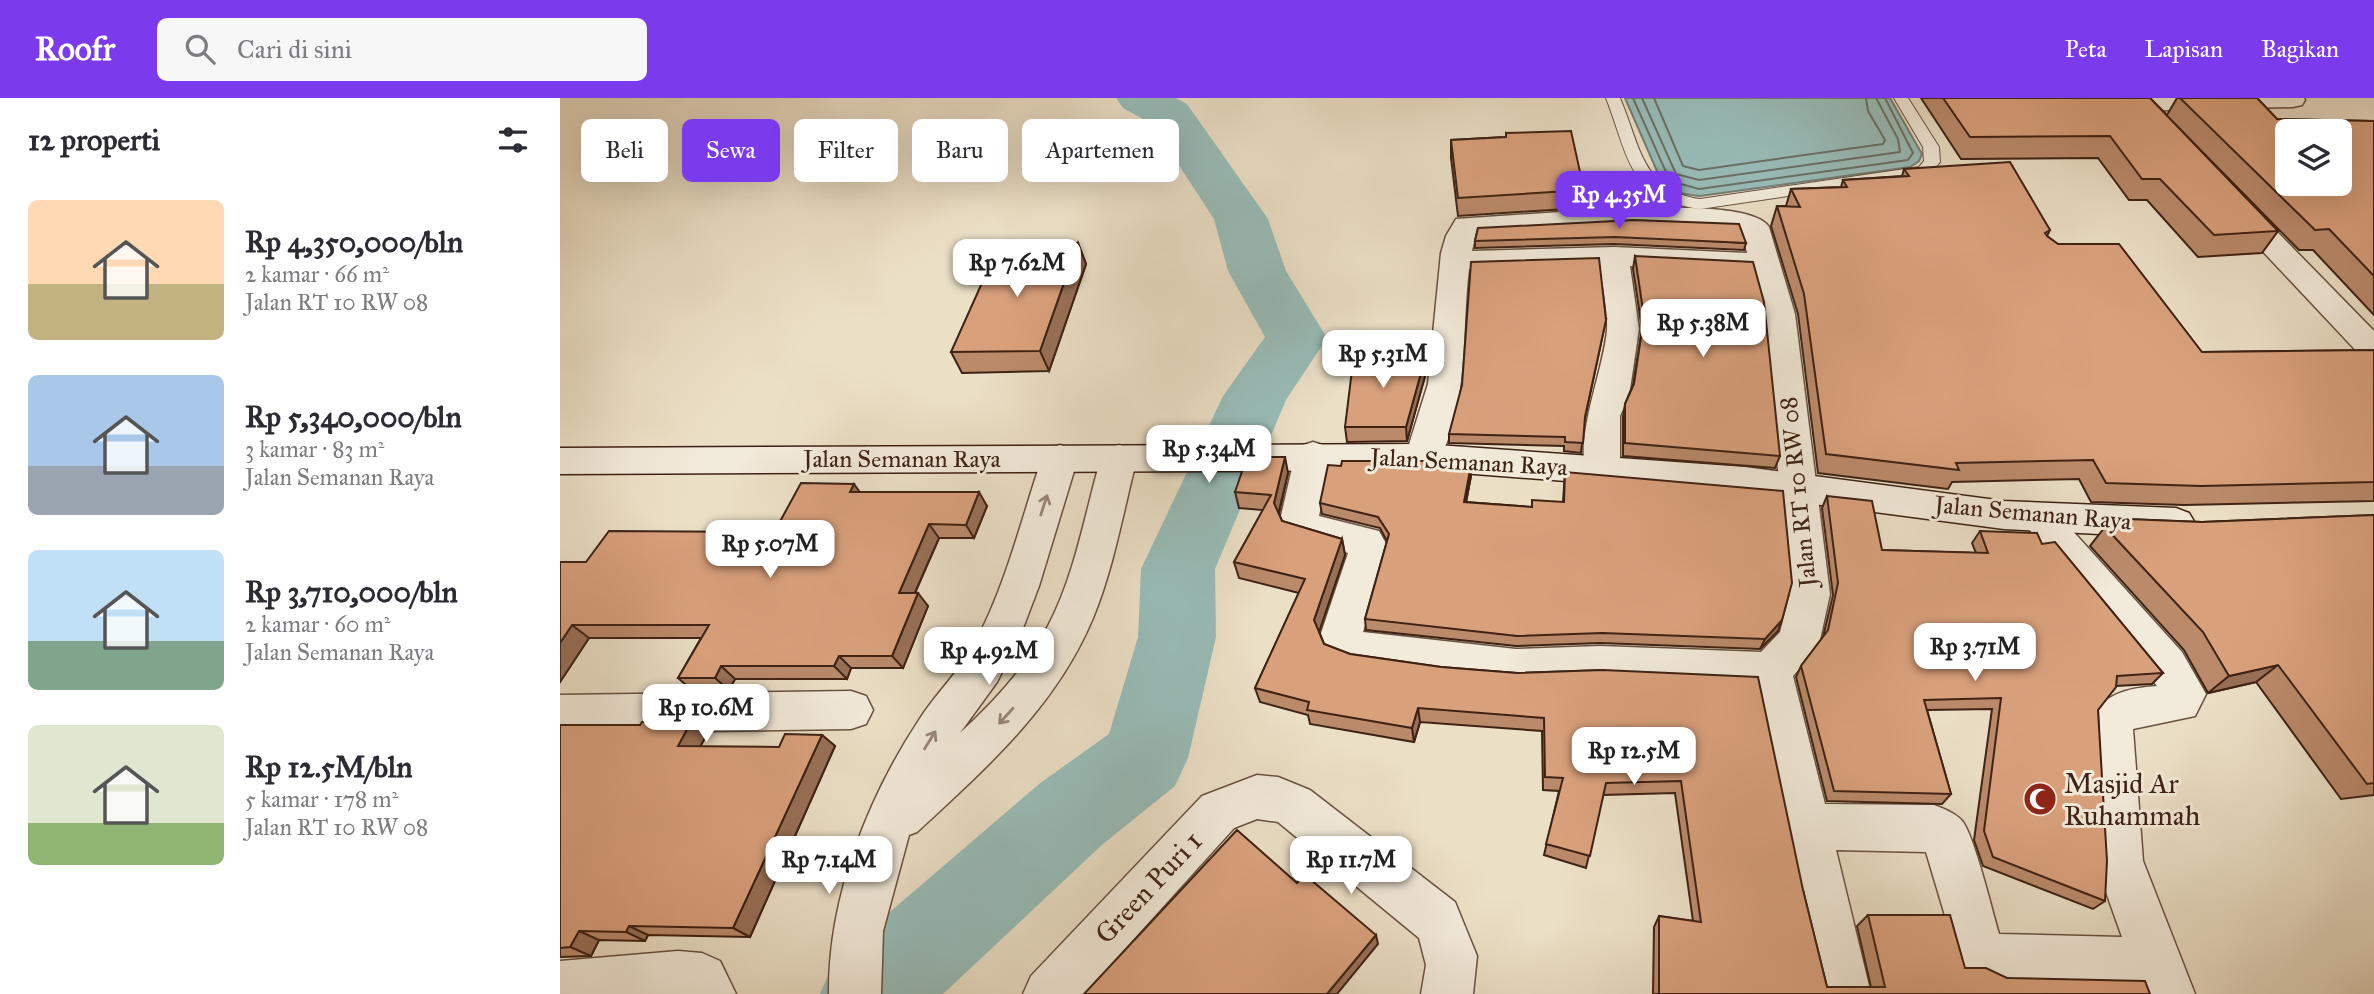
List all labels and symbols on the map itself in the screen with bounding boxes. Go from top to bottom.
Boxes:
pin: Rp 4.35M [1547,172,1691,231]
pin: Rp 7.62M [945,240,1089,299]
pin: Rp 5.38M [1631,300,1775,359]
pin: Rp 5.31M [1311,330,1455,390]
street label: Jalan RT 10 RW 08 [1773,395,1823,592]
pin: Rp 5.34M [1137,426,1281,485]
street label: Jalan Semanan Raya [1367,442,1569,482]
street label: Jalan Semanan Raya [800,444,1002,474]
street label: Jalan Semanan Raya [1930,489,2134,537]
one-way arrow [1038,494,1051,516]
pin: Rp 5.07M [698,520,842,580]
pin: Rp 3.71M [1903,624,2047,683]
pin: Rp 4.92M [917,628,1061,687]
pin: Rp 10.6M [634,684,778,744]
one-way arrow [998,707,1014,725]
pin: Rp 12.5M [1562,728,1706,787]
one-way arrow [924,731,938,751]
place label: Masjid Ar Ruhammah [2064,766,2201,833]
mosque icon: Masjid Ar Ruhammah [2021,780,2059,818]
street label: Green Puri 1 [1087,824,1209,951]
pin: Rp 7.14M [757,836,901,896]
pin: Rp 11.7M [1279,836,1423,896]

